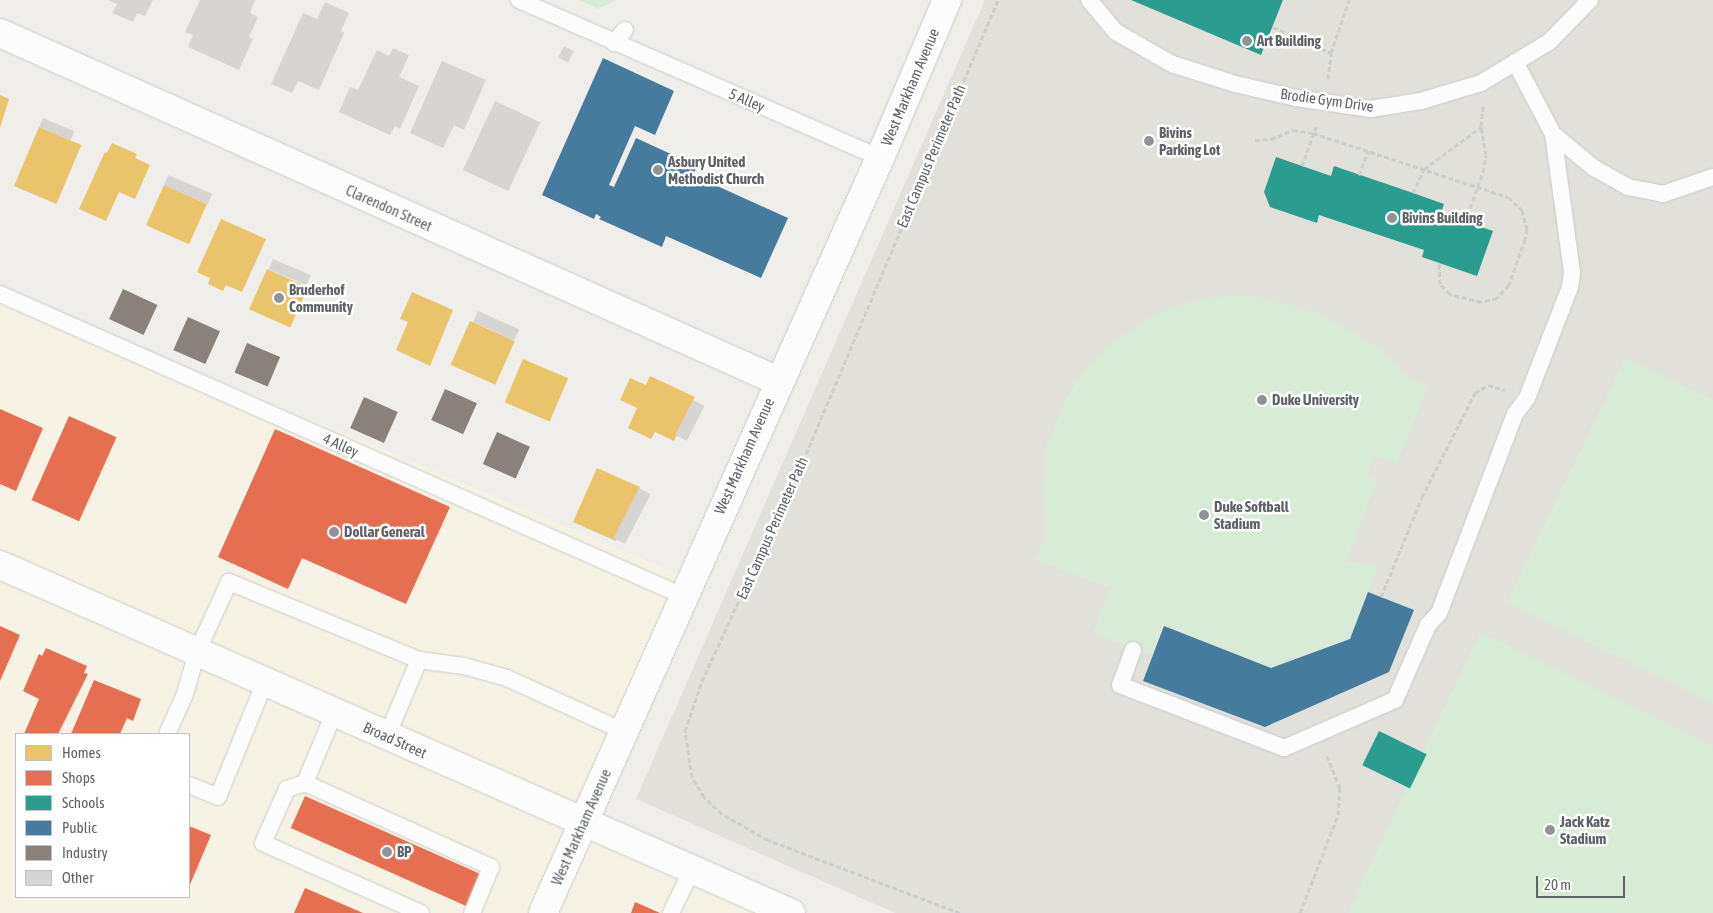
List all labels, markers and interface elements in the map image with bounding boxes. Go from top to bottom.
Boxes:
street label: West Markham Avenue [877,26,943,148]
place label: Art Building [1257,32,1321,50]
marker: Art Building [1241,35,1253,47]
street label: East Campus Perimeter Path [893,82,969,230]
street label: 5 Alley [726,84,768,116]
street label: Brodie Gym Drive [1279,85,1375,115]
place label: Bivins Parking Lot [1159,123,1220,158]
marker: Bivins Parking Lot [1143,135,1155,147]
place label: Asbury United Methodist Church [668,152,764,187]
marker: Asbury United Methodist Church [652,164,664,176]
street label: Clarendon Street [343,181,435,235]
place label: Bivins Building [1402,209,1483,227]
marker: Bivins Building [1386,212,1398,224]
place label: Bruderhof Community [289,280,353,315]
marker: Bruderhof Community [273,292,285,304]
place label: Duke University [1272,391,1359,409]
marker: Duke University [1256,394,1268,406]
street label: West Markham Avenue [710,395,778,517]
street label: 4 Alley [320,429,362,461]
street label: East Campus Perimeter Path [732,454,812,602]
place label: Duke Softball Stadium [1214,497,1289,532]
marker: Duke Softball Stadium [1198,509,1210,521]
place label: Dollar General [344,523,425,541]
marker: Dollar General [328,526,340,538]
street label: Broad Street [360,718,430,762]
legend [15,733,190,898]
text: Homes [62,744,101,761]
street label: West Markham Avenue [547,766,615,888]
text: Shops [62,769,95,786]
text: Schools [62,794,105,811]
place label: Jack Katz Stadium [1560,812,1610,847]
text: Public [62,819,97,836]
marker: Jack Katz Stadium [1544,824,1556,836]
place label: BP [397,843,411,861]
text: Industry [62,844,108,861]
marker: BP [381,846,393,858]
scale bar [1538,866,1627,898]
text: Other [62,869,94,886]
text: 20 m [1544,876,1571,893]

